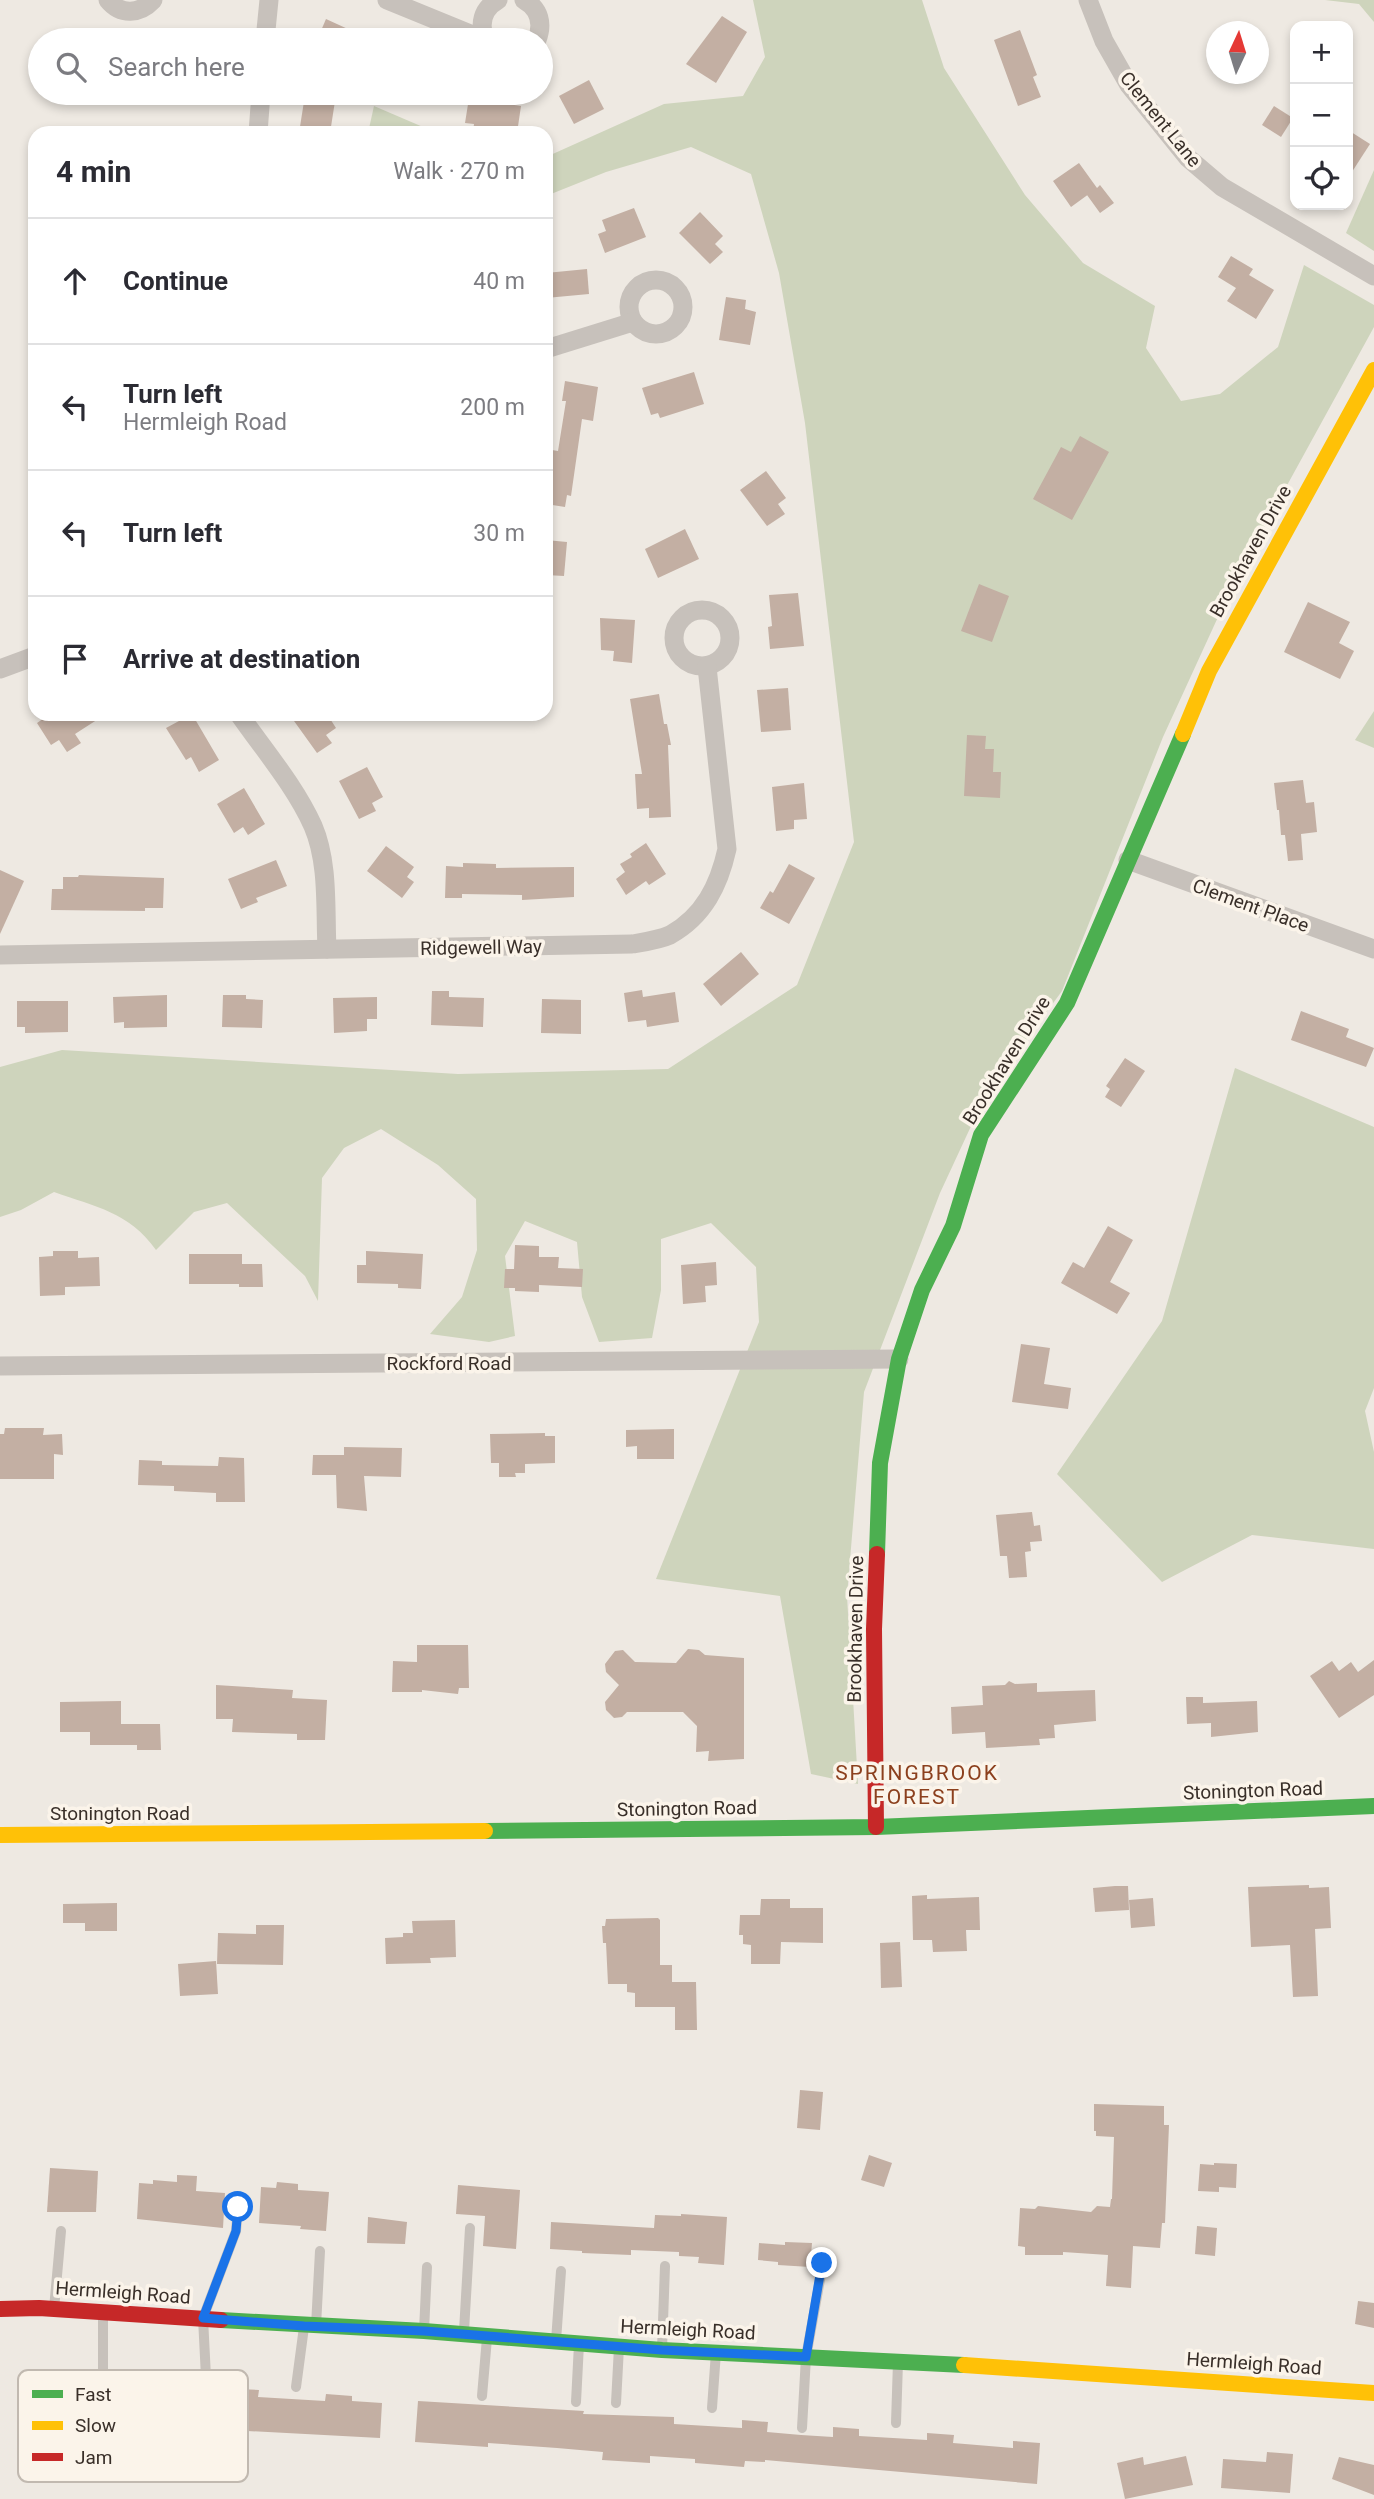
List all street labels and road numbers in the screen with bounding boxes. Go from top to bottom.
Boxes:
street label: Clement Lane [1115,67,1206,172]
street label: Brookhaven Drive [1205,481,1296,621]
street label: Clement Place [1189,874,1312,937]
street label: Ridgewell Way [420,935,542,960]
street label: Brookhaven Drive [958,992,1055,1129]
street label: Rockford Road [387,1352,511,1375]
street label: Brookhaven Drive [843,1555,868,1703]
street label: Stonington Road [1183,1777,1323,1804]
street label: Stonington Road [617,1796,757,1821]
street label: Stonington Road [50,1802,190,1825]
street label: Hermleigh Road [55,2276,191,2309]
street label: Hermleigh Road [620,2314,756,2345]
street label: Hermleigh Road [1186,2347,1322,2380]

